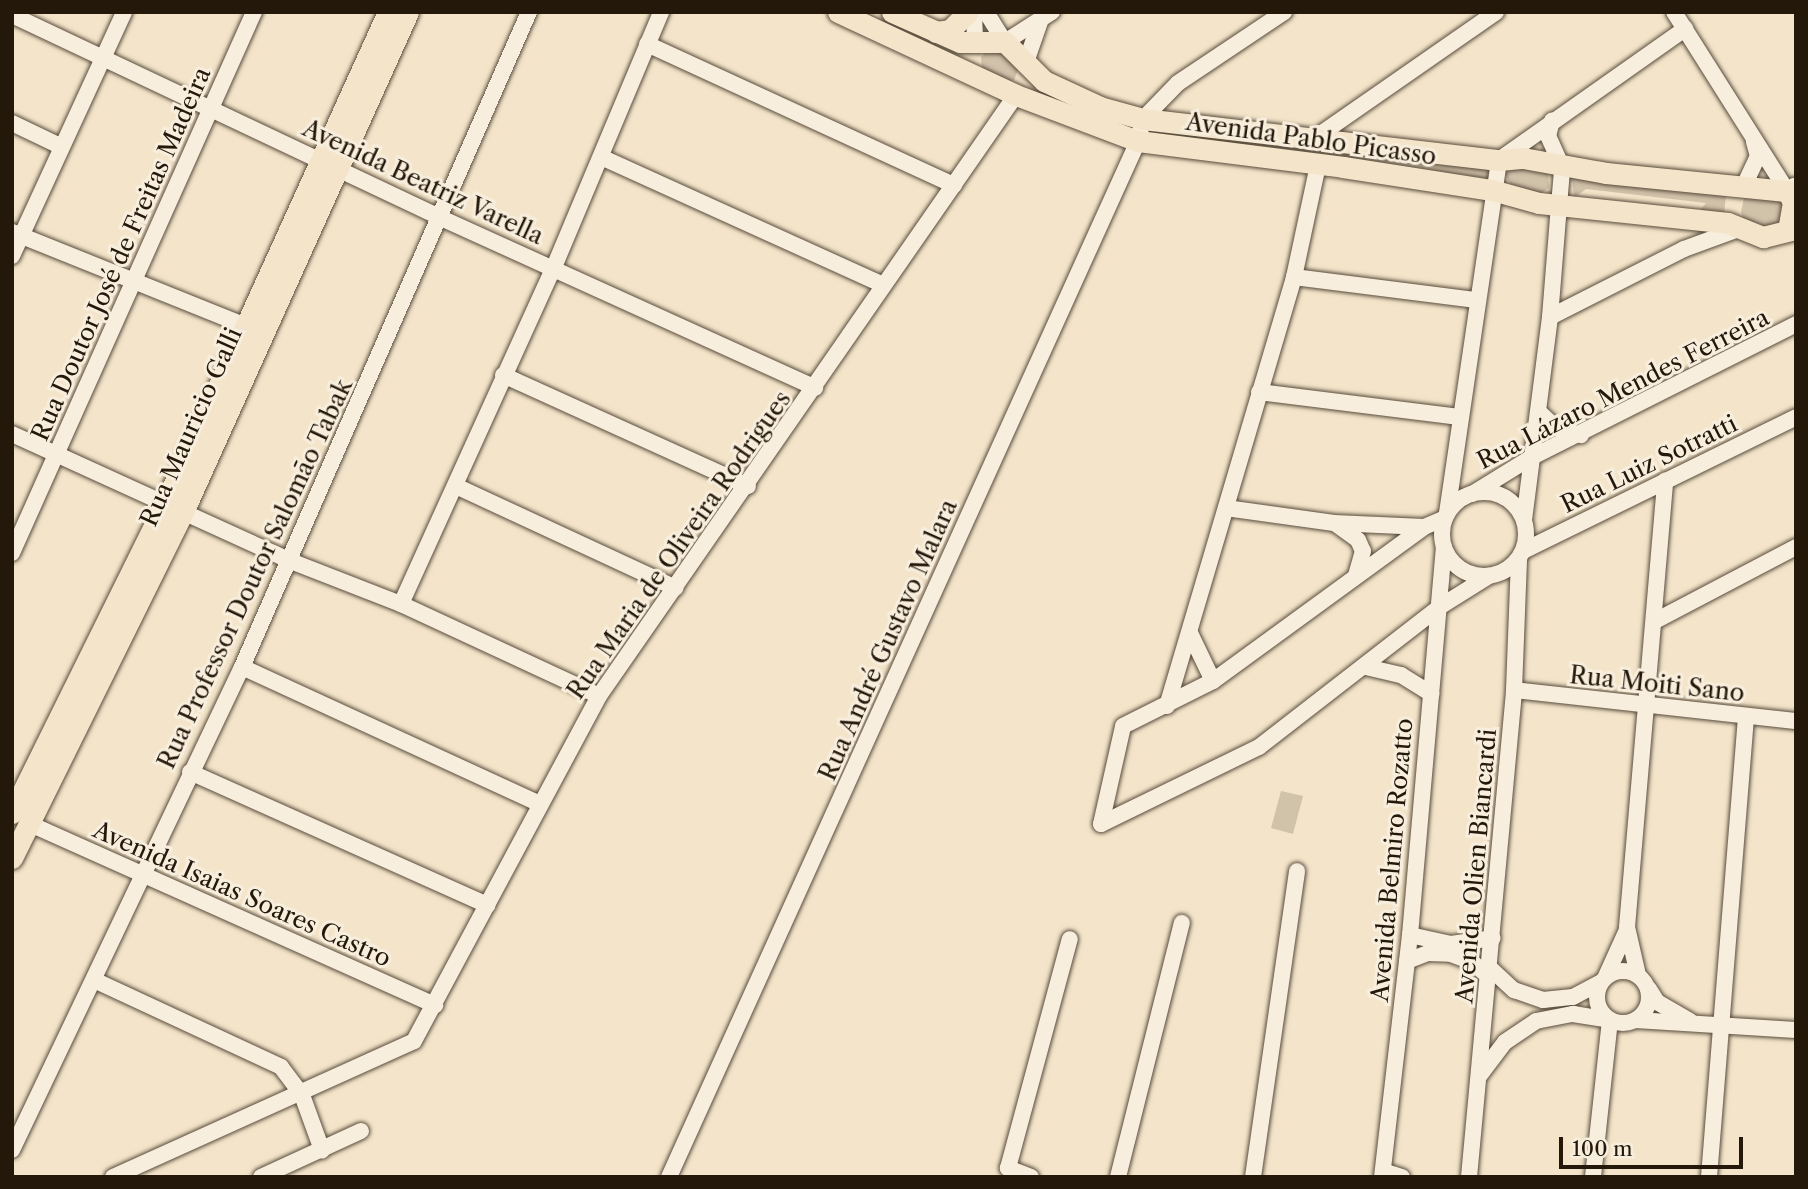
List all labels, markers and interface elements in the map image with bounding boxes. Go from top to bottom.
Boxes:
street label: Rua Doutor José de Freitas Madeira [25,62,217,446]
street label: Avenida Pablo Picasso [1184,107,1438,171]
street label: Avenida Beatriz Varella [297,113,549,251]
street label: Rua Lázaro Mendes Ferreira [1472,303,1774,475]
street label: Rua Mauricio Galli [134,323,248,531]
street label: Rua Professor Doutor Salomão Tabak [151,374,359,774]
street label: Rua Maria de Oliveira Rodrigues [561,385,797,705]
street label: Rua Luiz Sotratti [1556,409,1742,519]
street label: Rua André Gustavo Malara [813,494,963,786]
street label: Rua Moiti Sano [1568,660,1746,708]
street label: Avenida Belmiro Rozatto [1365,717,1419,1003]
street label: Avenida Olien Biancardi [1450,727,1502,1005]
street label: Avenida Isaias Soares Castro [89,815,395,973]
scale bar [1563,1122,1747,1166]
text: 100 m [1572,1136,1633,1161]

